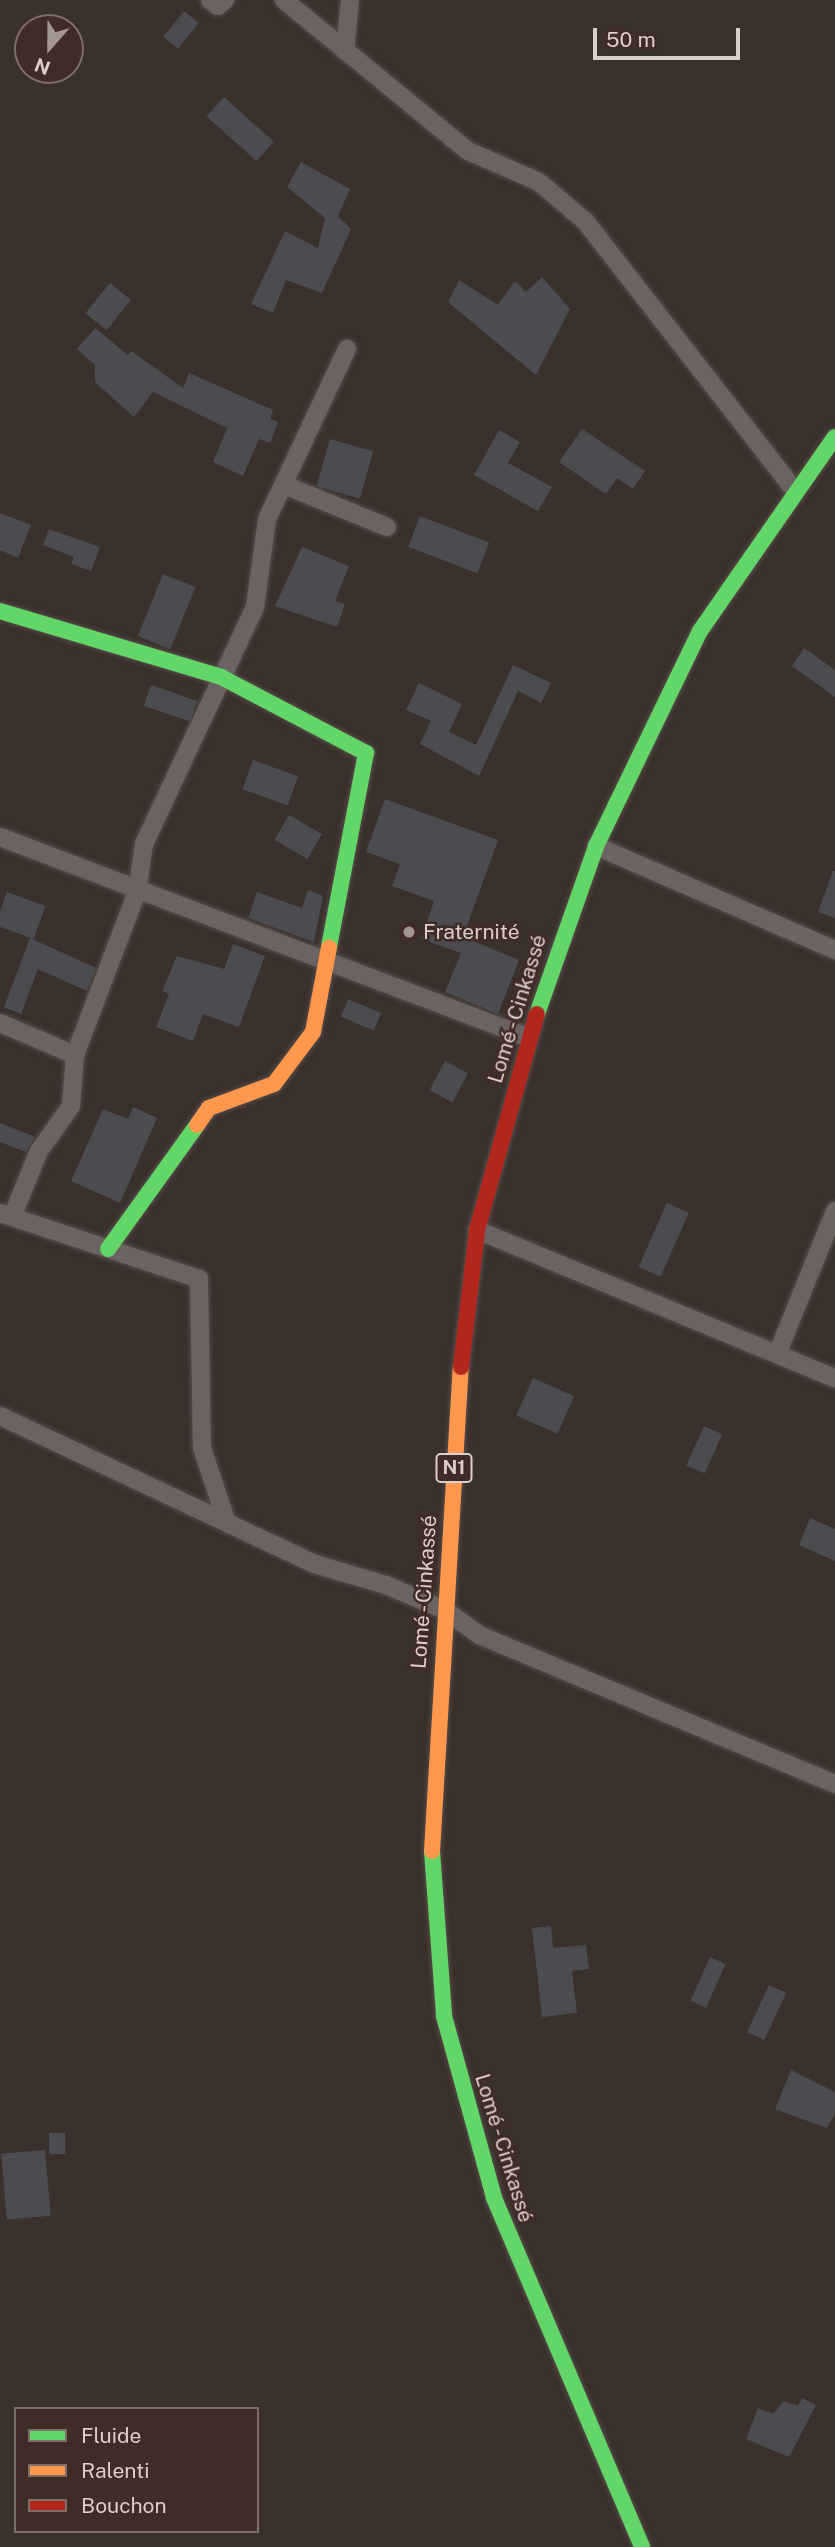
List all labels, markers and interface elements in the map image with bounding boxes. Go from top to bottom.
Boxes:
north arrow [14,14,84,84]
scale bar [597,14,744,58]
text: 50 m [606,27,656,52]
text: N [31,54,53,80]
place label: Fraternité [423,919,520,945]
marker: Fraternité [401,924,417,940]
street label: Lomé - Cinkassé [482,929,552,1089]
road number: N1 [435,1452,473,1484]
street label: Lomé - Cinkassé [406,1511,442,1673]
street label: Lomé - Cinkassé [469,2068,539,2228]
legend [14,2407,259,2533]
text: Fluide [81,2423,141,2448]
text: Ralenti [81,2458,149,2483]
text: Bouchon [81,2493,167,2518]

